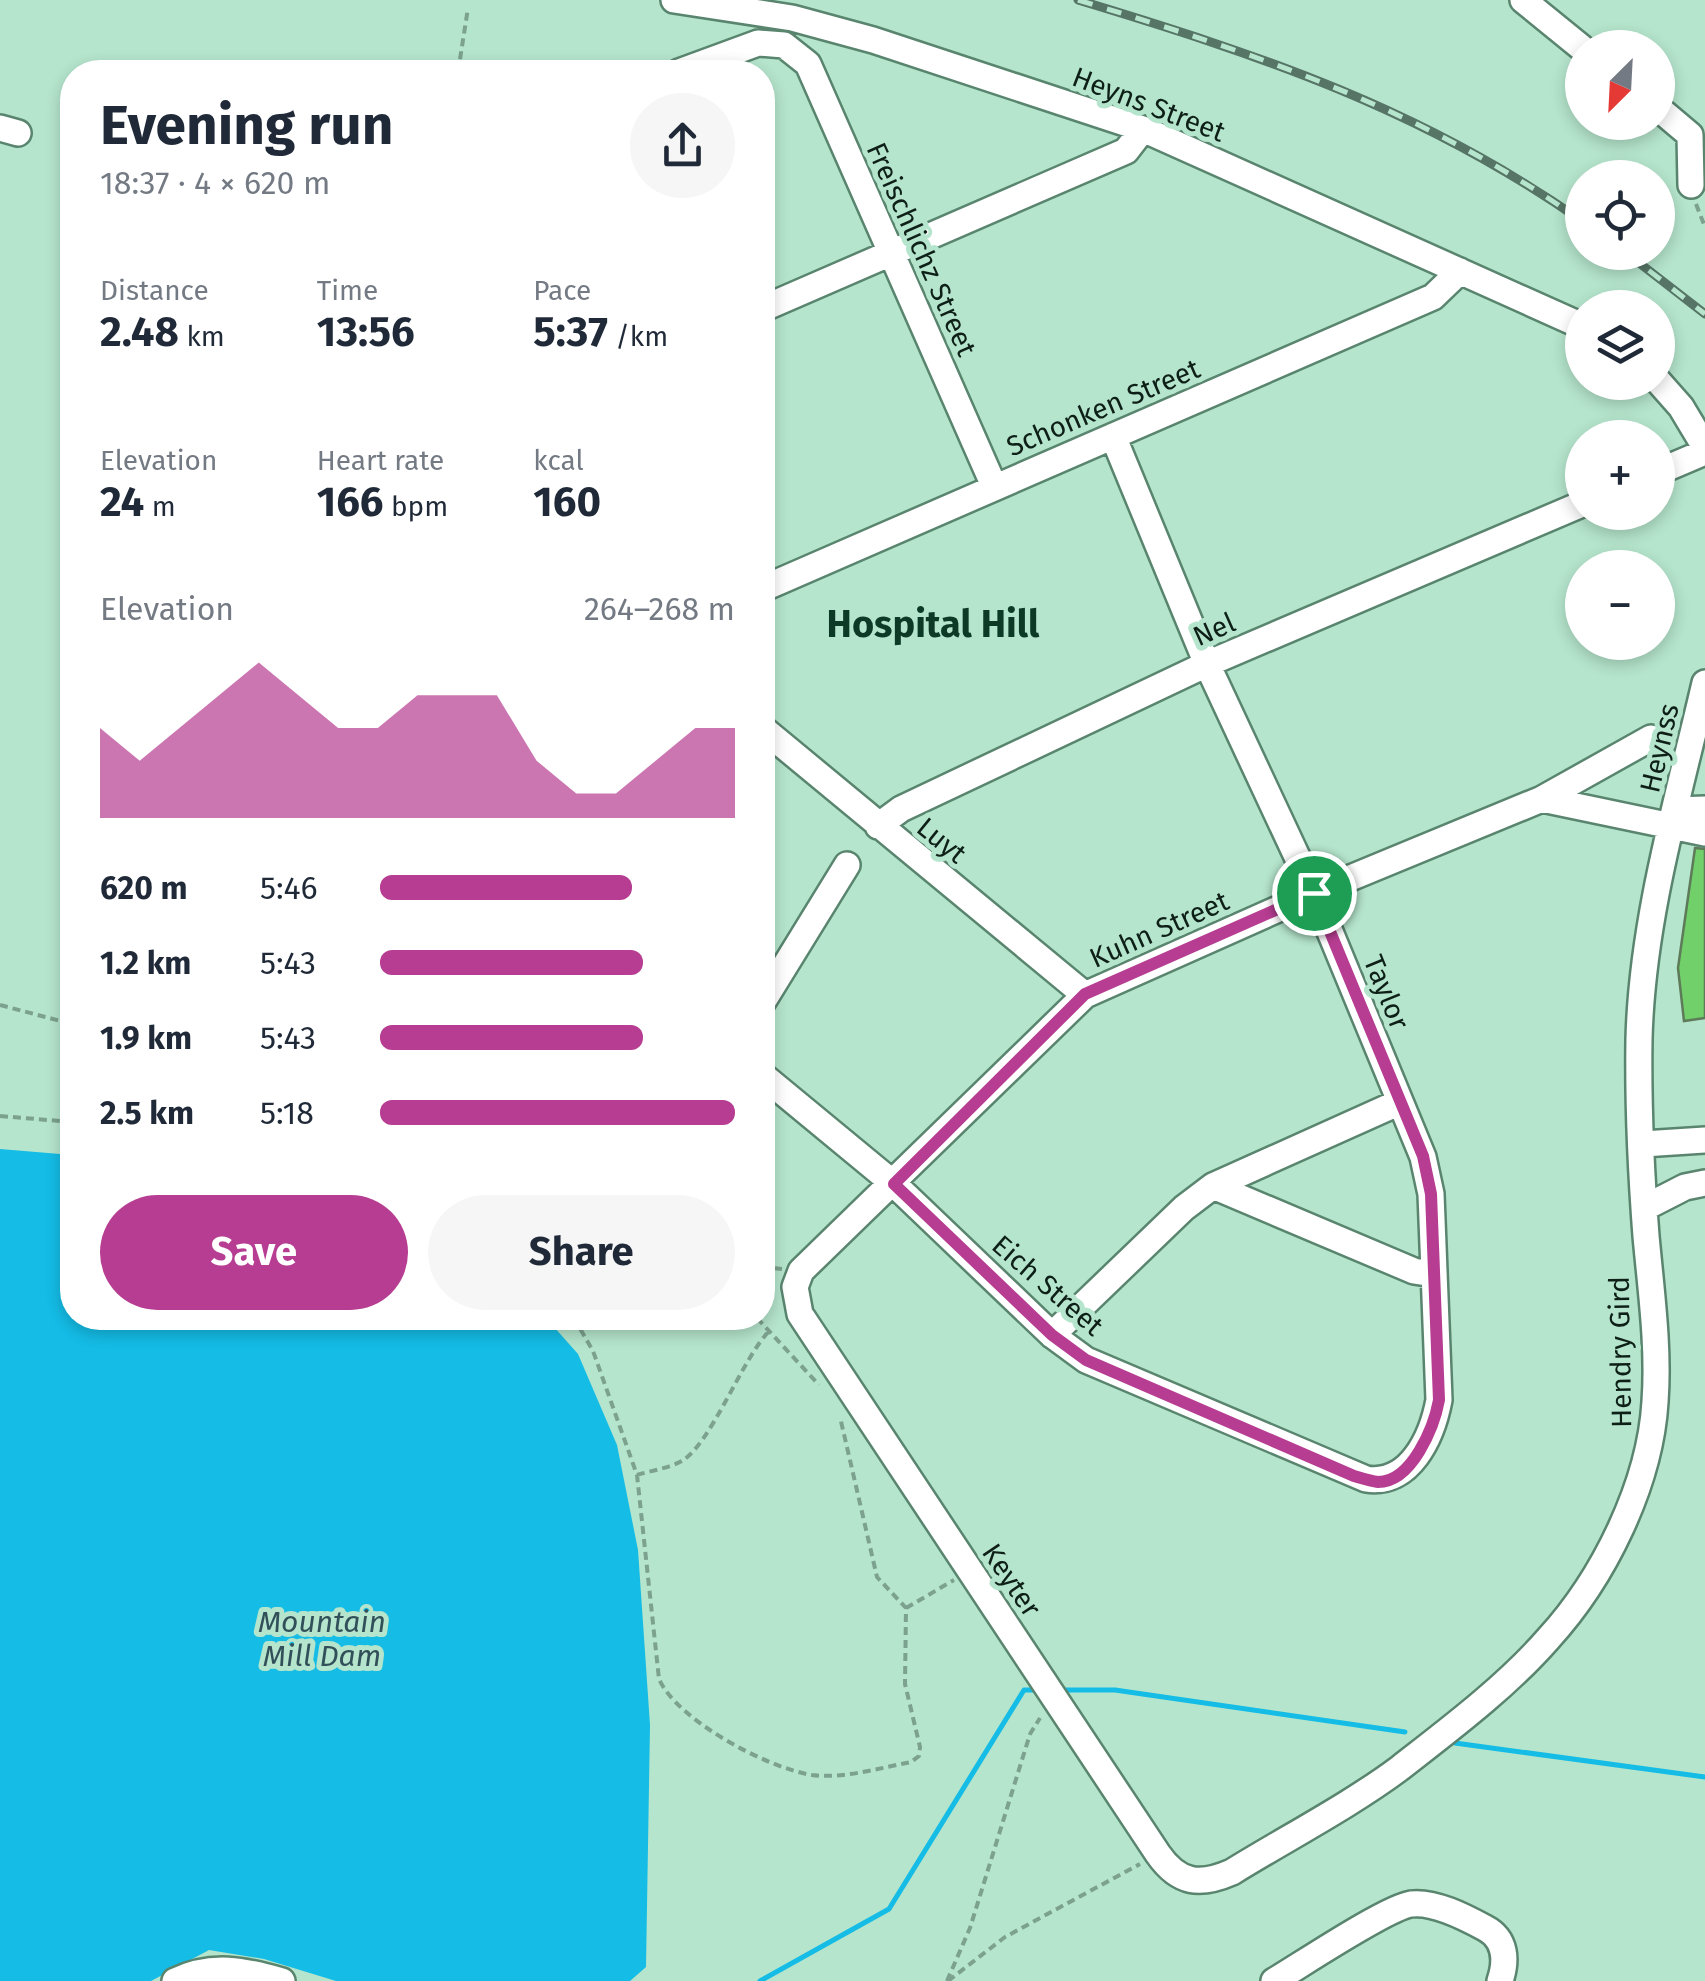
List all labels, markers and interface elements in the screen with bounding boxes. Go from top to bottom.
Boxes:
north arrow [1565,30,1675,140]
map controls [1565,30,1675,660]
street label: Heyns Street [1068,60,1231,149]
text: Evening run [100,93,394,159]
button: share [630,93,735,198]
street label: Freischlichz Street [860,137,984,362]
button: locate [1565,160,1675,270]
text: 18:37 · 4 × 620 m [100,164,330,202]
text: Distance [100,274,209,307]
text: Time [317,274,378,307]
text: Pace [533,274,591,307]
button: layers [1565,290,1675,400]
text: 2.48 [100,307,179,357]
text: 13:56 [317,307,415,357]
text: 5:37 [533,307,608,357]
text: km [179,320,225,353]
text: /km [608,320,668,353]
street label: Schonken Street [1001,351,1206,463]
button: + [1565,420,1675,530]
text: Elevation [100,444,217,477]
text: Heart rate [317,444,444,477]
text: kcal [533,444,584,477]
text: 24 [100,477,144,527]
text: 166 [317,477,384,527]
text: 160 [533,477,601,527]
text: m [144,490,176,523]
text: bpm [384,490,448,523]
button: − [1565,550,1675,660]
text: Elevation [100,590,234,628]
text: 264–268 m [584,590,735,628]
district label: Hospital Hill [827,601,1040,647]
street label: Nel [1188,606,1240,653]
street label: Heynss [1633,700,1686,796]
street label: Luyt [910,811,974,871]
pin [1272,851,1357,936]
icon: arrive [1287,866,1342,921]
text: 620 m [100,869,188,907]
text: 5:46 [260,869,318,907]
street label: Kuhn Street [1085,884,1235,975]
text: 1.2 km [100,944,191,982]
text: 5:43 [260,944,316,982]
street label: Taylor [1357,950,1416,1034]
text: 1.9 km [100,1019,192,1057]
text: 5:43 [260,1019,316,1057]
text: 2.5 km [100,1094,194,1132]
text: 5:18 [260,1094,314,1132]
button: Save [100,1195,408,1310]
button: Share [428,1195,735,1310]
street label: Eich Street [986,1228,1111,1343]
street label: Hendry Gird [1603,1276,1638,1428]
street label: Keyter [975,1538,1048,1623]
water label: Mountain Mill Dam [258,1604,386,1674]

